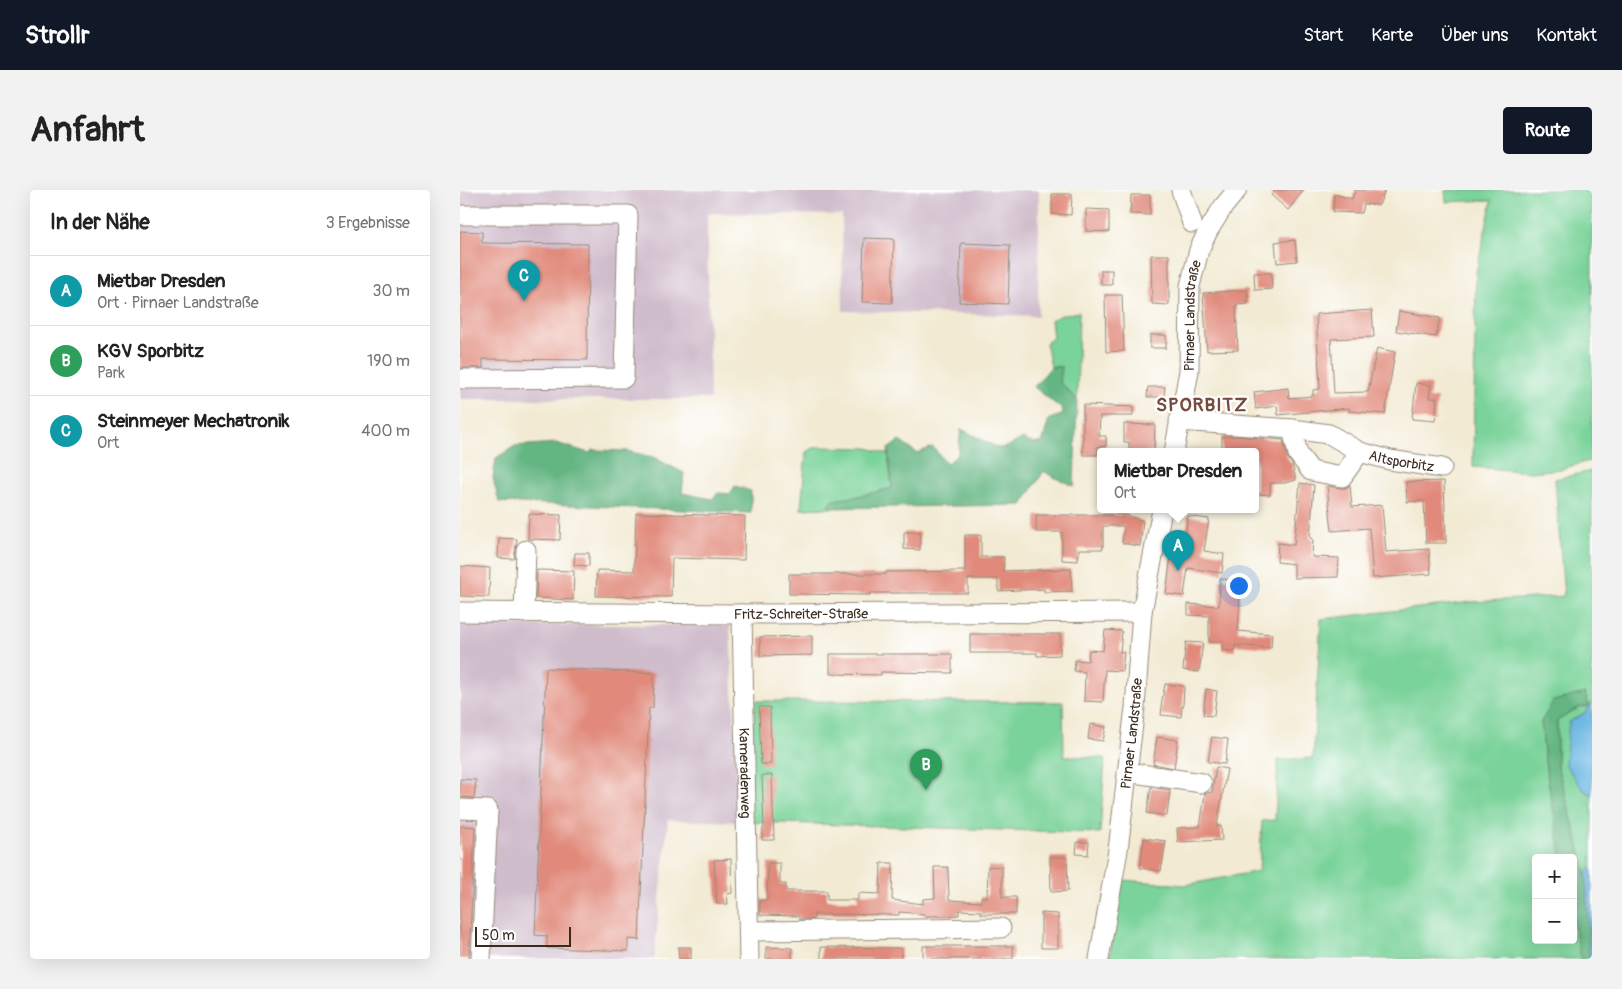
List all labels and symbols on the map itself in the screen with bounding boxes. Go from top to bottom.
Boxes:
street label: Pirnaer Landstraße [1181,258,1205,371]
pin: C [508,260,540,301]
district label: SPORBITZ [1156,393,1248,417]
street label: Altsporbitz [1367,447,1435,476]
pin: A [1162,530,1194,571]
your location [1226,573,1252,599]
street label: Fritz-Schreiter-Straße [734,605,868,623]
street label: Pirnaer Landstraße [1117,677,1146,790]
street label: Kameradenweg [735,727,754,819]
pin: B [910,749,942,790]
scale bar [475,924,571,947]

